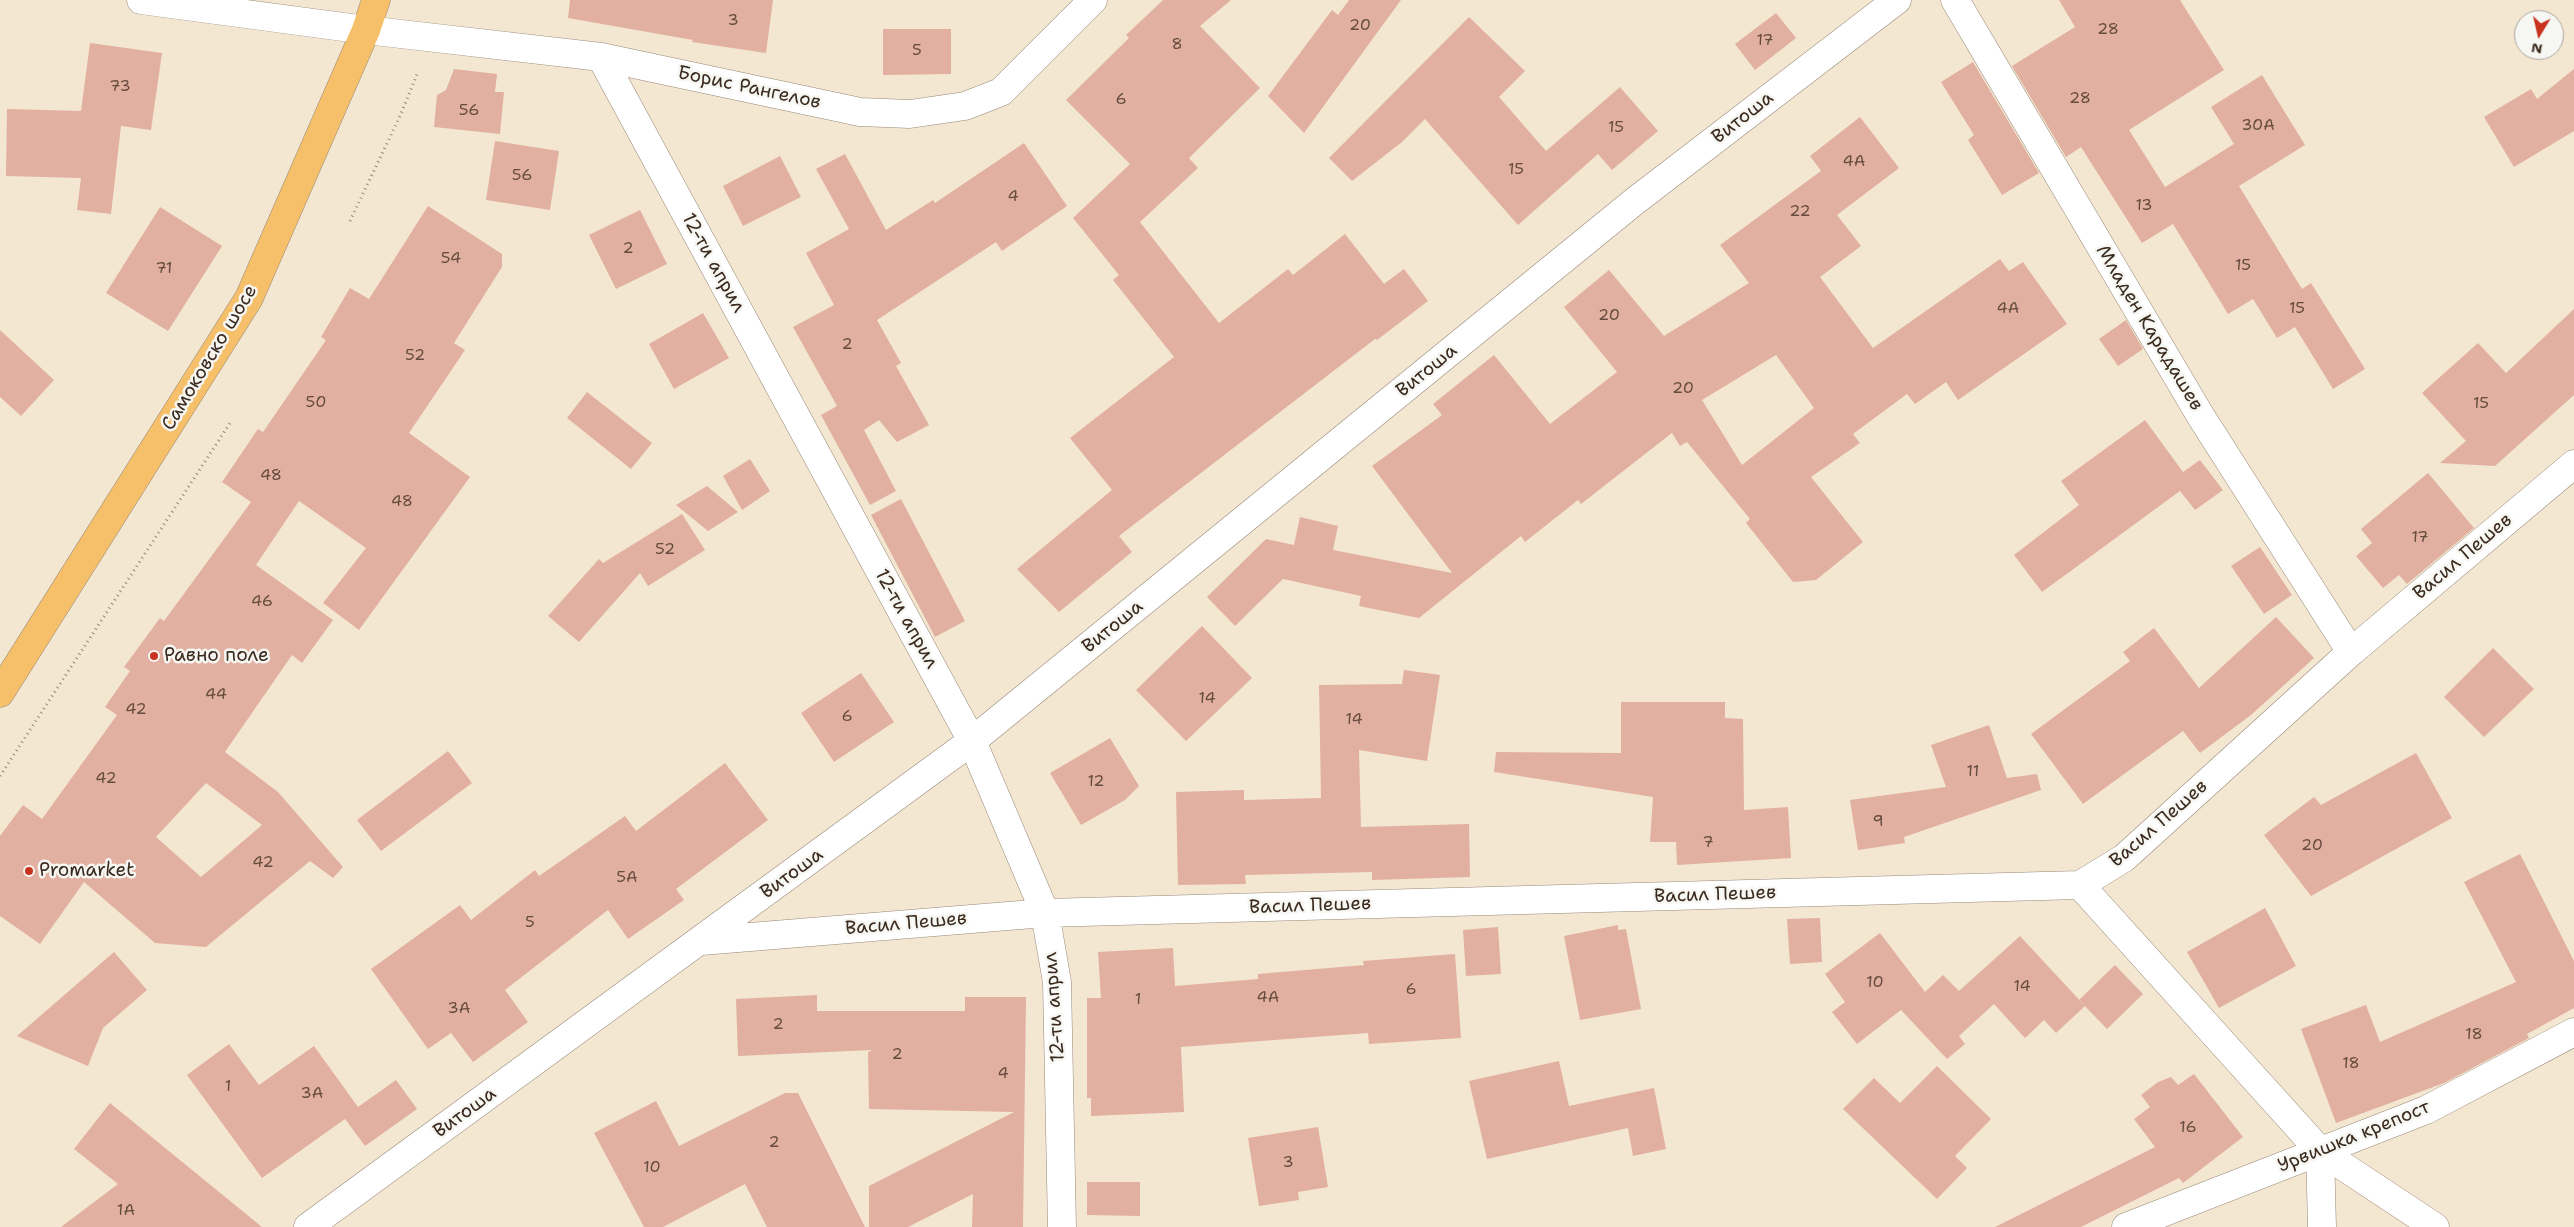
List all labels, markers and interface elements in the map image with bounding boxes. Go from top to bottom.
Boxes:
north arrow [2514,10,2564,60]
house number: 3 [727,11,739,31]
house number: 20 [1349,16,1371,36]
house number: 28 [2097,20,2119,40]
house number: 17 [1756,31,1774,51]
house number: 8 [1171,35,1183,55]
text: N [2530,39,2544,59]
house number: 5 [912,41,922,61]
street label: Борис Рангелов [675,62,823,114]
house number: 73 [109,77,131,97]
street label: Витоша [1708,87,1778,149]
house number: 28 [2069,89,2091,109]
house number: 6 [1115,90,1127,110]
house number: 56 [459,101,479,121]
house number: 30А [2241,116,2275,136]
house number: 15 [1608,118,1624,138]
house number: 4А [1843,152,1865,172]
house number: 15 [1508,160,1524,180]
house number: 56 [512,166,532,186]
house number: 4 [1007,187,1019,207]
house number: 13 [2135,196,2153,216]
house number: 22 [1789,202,1811,222]
street label: 12-ти април [676,209,750,317]
house number: 2 [622,239,634,259]
street label: Младен Карадашев [2091,241,2207,415]
house number: 54 [441,249,461,269]
house number: 15 [2235,256,2251,276]
house number: 71 [155,259,173,279]
street label: Самоковско шосе [158,281,262,435]
house number: 4А [1997,299,2019,319]
house number: 15 [2289,299,2305,319]
house number: 20 [1598,306,1620,326]
house number: 2 [841,335,853,355]
street label: Витоша [1392,340,1462,402]
house number: 52 [405,346,425,366]
house number: 20 [1672,379,1694,399]
house number: 50 [306,393,326,413]
house number: 15 [2473,394,2489,414]
house number: 48 [260,466,282,486]
house number: 48 [391,492,413,512]
street label: Васил Пешев [2409,509,2517,605]
house number: 17 [2411,528,2429,548]
house number: 52 [655,540,675,560]
street label: 12-ти април [869,565,943,673]
house number: 46 [251,592,273,612]
street label: Витоша [1078,596,1148,658]
place label: Равно поле [164,645,269,667]
marker: Равно поле [148,650,160,662]
house number: 44 [205,685,227,705]
house number: 14 [1198,689,1216,709]
house number: 42 [125,700,147,720]
house number: 6 [841,707,853,727]
house number: 14 [1345,710,1363,730]
house number: 11 [1967,762,1979,782]
house number: 42 [95,769,117,789]
house number: 12 [1087,772,1105,792]
street label: Васил Пешев [2105,775,2213,873]
house number: 9 [1872,812,1884,832]
house number: 7 [1702,833,1714,853]
house number: 20 [2301,836,2323,856]
street label: Витоша [756,844,828,904]
house number: 42 [252,853,274,873]
place label: Promarket [39,860,134,882]
marker: Promarket [23,865,35,877]
house number: 5А [616,868,638,888]
street label: Васил Пешев [1654,881,1776,909]
street label: Васил Пешев [1249,892,1371,920]
street label: Васил Пешев [844,907,968,941]
house number: 5 [525,913,535,933]
street label: 12-ти април [1040,951,1070,1063]
house number: 10 [1866,973,1884,993]
house number: 14 [2013,977,2031,997]
house number: 6 [1405,980,1417,1000]
house number: 4А [1257,988,1279,1008]
house number: 1 [1135,990,1141,1010]
house number: 3А [448,999,470,1019]
house number: 2 [772,1015,784,1035]
house number: 18 [2465,1025,2483,1045]
house number: 2 [891,1045,903,1065]
house number: 18 [2342,1054,2360,1074]
house number: 4 [997,1064,1009,1084]
house number: 1 [225,1077,231,1097]
street label: Витоша [429,1083,501,1143]
house number: 3А [301,1084,323,1104]
street label: Урвишка крепост [2275,1096,2433,1178]
house number: 16 [2179,1118,2197,1138]
house number: 2 [768,1133,780,1153]
house number: 3 [1282,1153,1294,1173]
house number: 10 [643,1158,661,1178]
house number: 1А [117,1201,135,1221]

